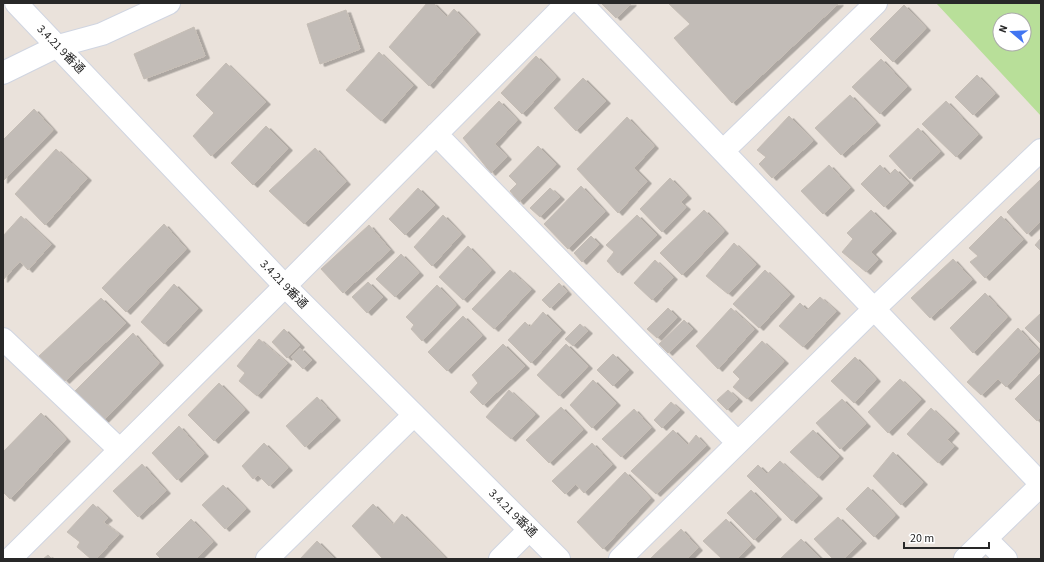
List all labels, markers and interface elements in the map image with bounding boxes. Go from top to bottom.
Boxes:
north arrow [992,12,1032,52]
street label: 3.4.21 9番通 [33,21,88,78]
text: N [995,23,1011,35]
street label: 3.4.21 9番通 [256,256,311,313]
street label: 3.4.21 9番通 [485,485,541,541]
scale bar [904,524,989,550]
text: 20 m [910,530,934,547]

